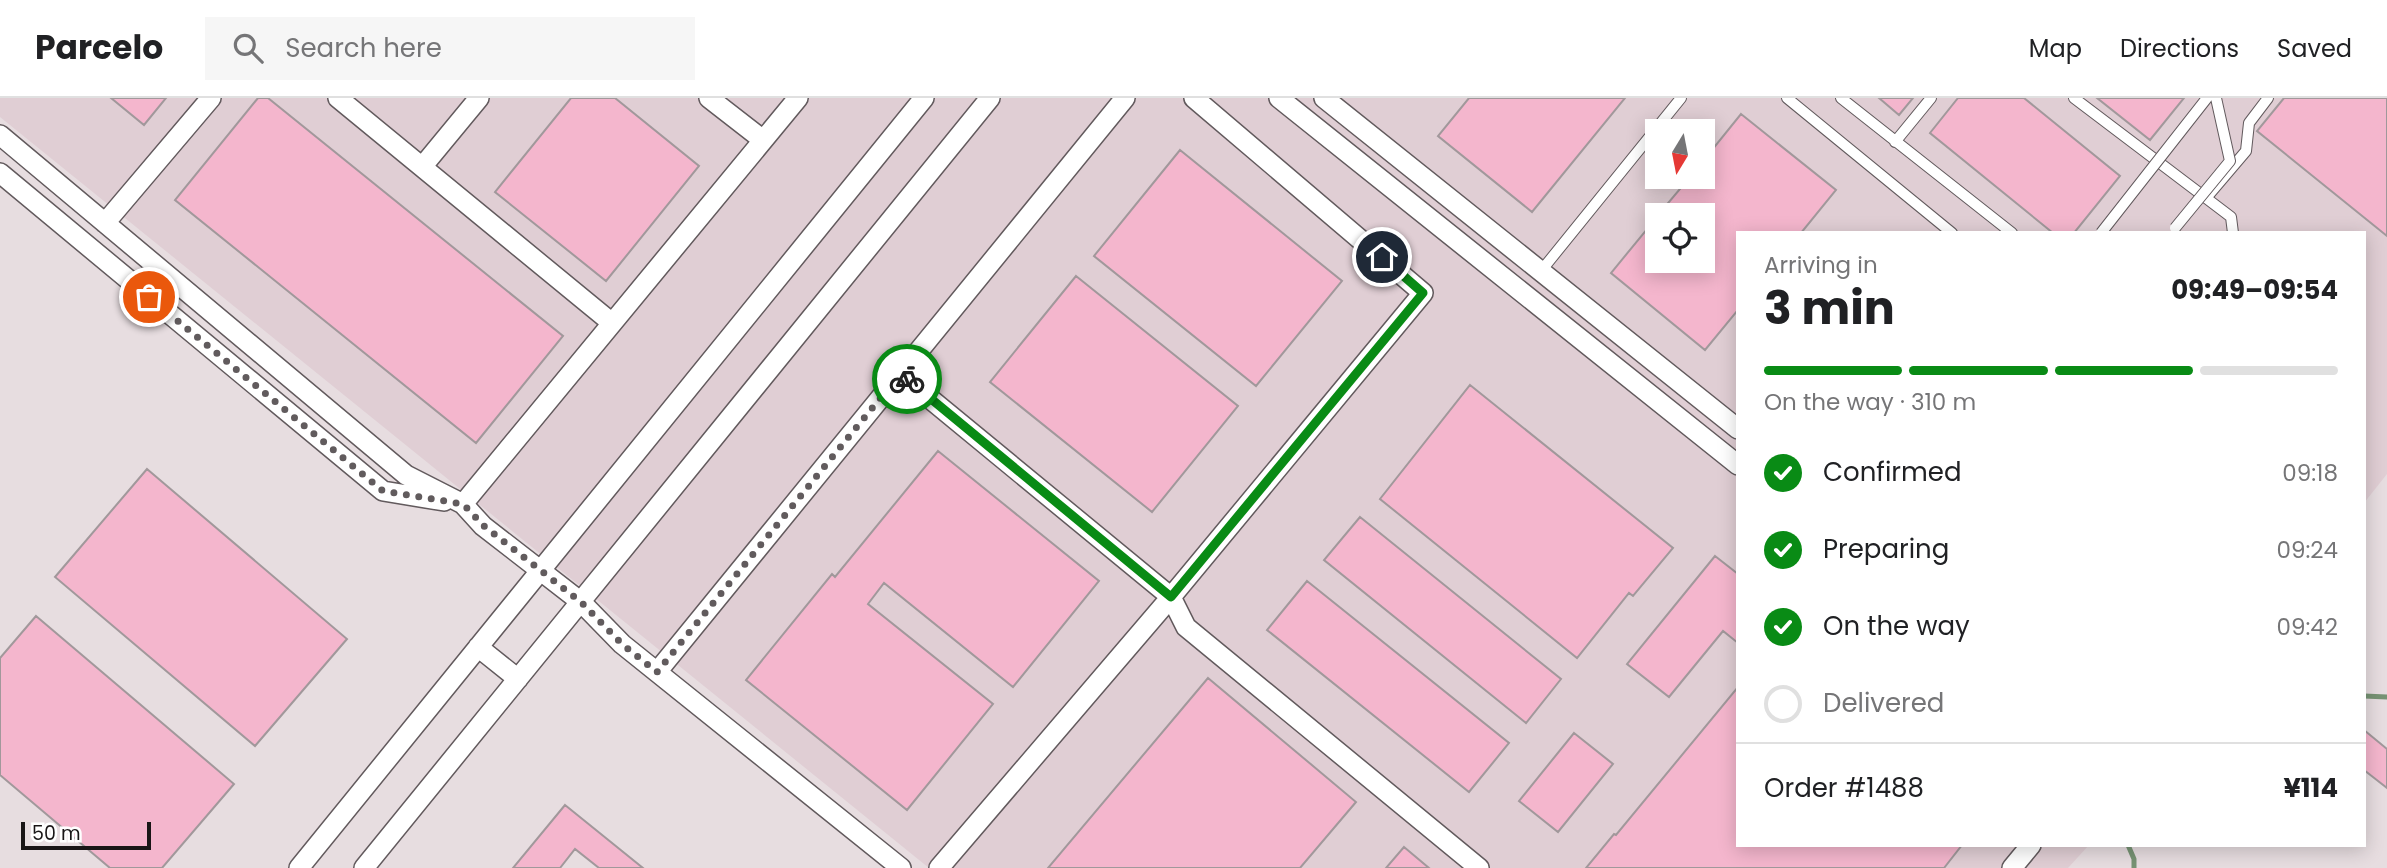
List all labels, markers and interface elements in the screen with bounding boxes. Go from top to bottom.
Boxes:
search box [205,17,695,80]
text: Parcelo [35,24,163,71]
icon: search [229,29,267,67]
text: Search here [285,30,442,66]
text: Map [2029,32,2082,65]
text: Directions [2120,32,2239,65]
text: Saved [2277,32,2352,65]
north arrow [1645,119,1715,189]
map controls [1645,119,1715,273]
button: locate [1645,203,1715,273]
pin [1352,227,1412,287]
icon: home [1363,238,1401,276]
text: Arriving in [1764,249,1878,281]
pin [119,267,179,327]
text: 09:49–09:54 [2171,272,2338,308]
text: 3 min [1764,276,1895,340]
icon: bag [130,278,168,316]
courier [872,344,942,414]
icon: bike [888,360,926,398]
text: On the way · 310 m [1764,386,1976,418]
icon: check [1764,454,1802,492]
text: Confirmed [1823,454,1961,490]
text: 09:18 [2282,457,2338,489]
icon: check [1764,531,1802,569]
text: Preparing [1823,531,1949,567]
text: 09:24 [2276,534,2338,566]
icon: check [1764,608,1802,646]
text: On the way [1823,608,1970,644]
text: 09:42 [2276,611,2338,643]
text: Delivered [1823,685,1944,721]
text: Order #1488 [1764,770,1924,806]
text: ¥114 [2283,770,2338,806]
scale bar [21,819,150,851]
text: 50 m [32,820,81,847]

